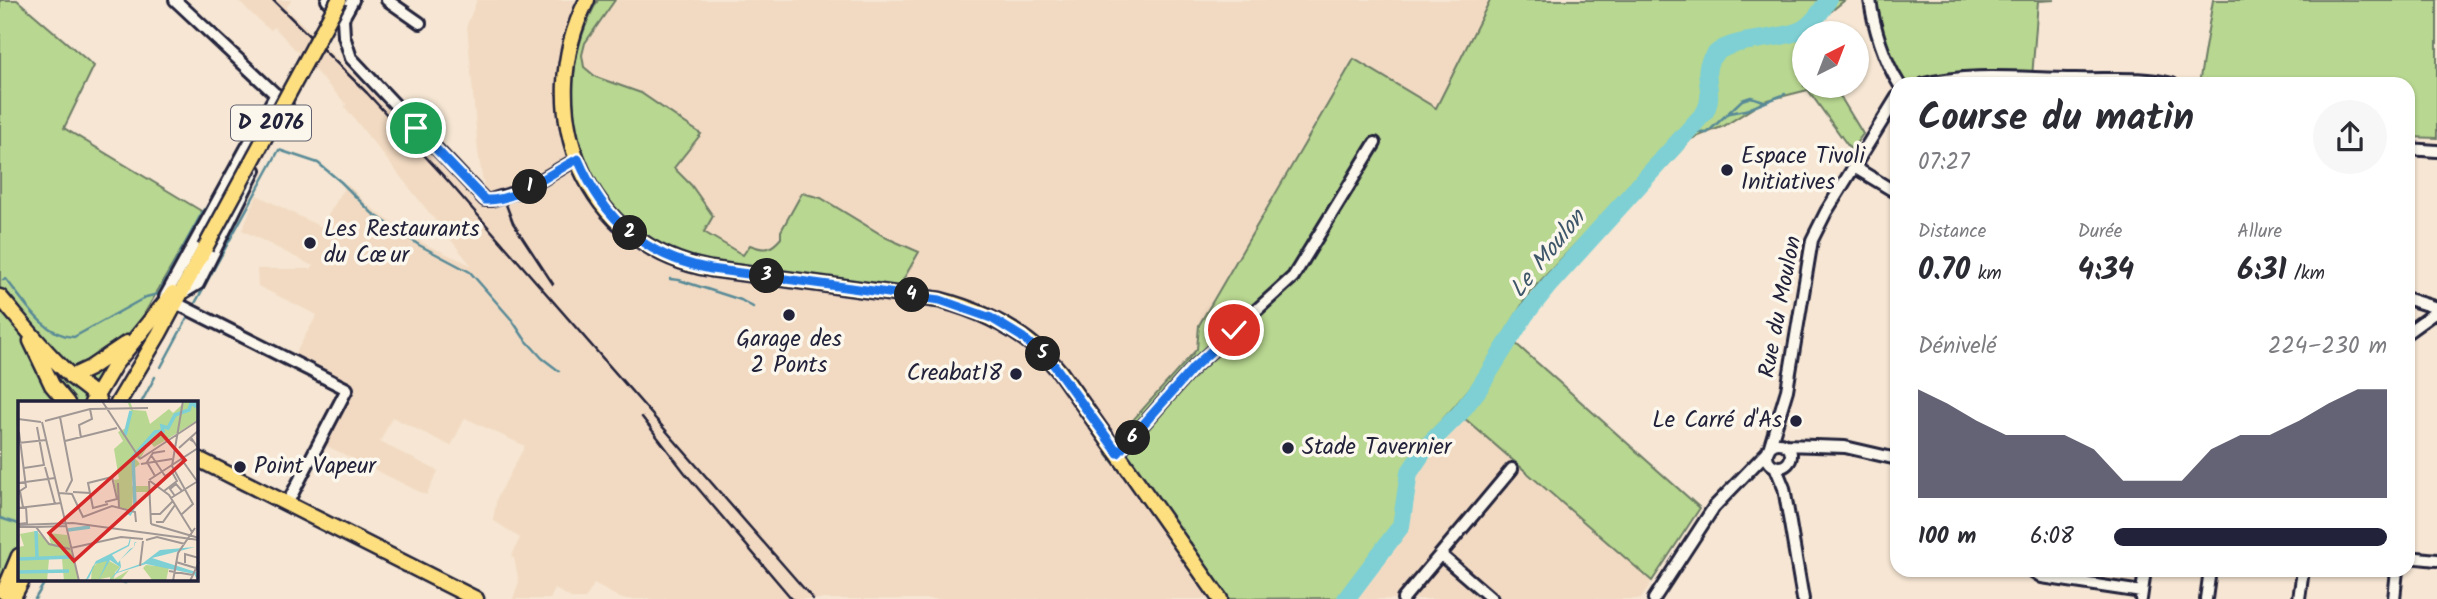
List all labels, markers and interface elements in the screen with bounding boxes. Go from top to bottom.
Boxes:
north arrow [1792,21,1869,98]
map controls [1792,21,1869,98]
text: Course du matin [1918,89,2194,149]
pin [386,98,446,158]
button: share [2313,100,2387,174]
road number: D 2076 [231,106,311,140]
icon: arrive [397,109,435,147]
place label: Espace Tivoli Initiatives [1741,139,1866,201]
text: 07:27 [1918,145,1970,181]
marker: Espace Tivoli Initiatives [1719,162,1735,178]
pin: 1 [512,170,548,204]
text: 1 [527,171,532,201]
water label: Le Moulon [1500,199,1597,307]
place label: Les Restaurants du Cœur [324,212,480,274]
pin: 2 [612,216,648,250]
text: 2 [624,217,635,247]
text: Distance [1918,217,1986,247]
text: Durée [2078,217,2122,247]
text: Allure [2237,217,2282,247]
street label: Rue du Moulon [1750,233,1812,381]
marker: Les Restaurants du Cœur [302,235,318,251]
text: 0.70 [1918,247,1970,295]
text: 4:34 [2078,247,2134,295]
text: 6:31 [2237,247,2286,295]
pin: 3 [750,258,784,294]
text: km [1970,259,2002,289]
text: /km [2286,259,2325,289]
text: 3 [761,260,772,290]
pin: 4 [894,278,930,312]
text: 4 [906,279,917,309]
pin [1204,300,1264,360]
marker: Garage des 2 Ponts [781,307,797,323]
icon: check [1215,311,1253,349]
place label: Garage des 2 Ponts [736,322,842,384]
text: Dénivelé [1918,329,1996,365]
text: 224–230 m [2268,329,2387,365]
pin: 5 [1026,336,1060,372]
text: 5 [1038,338,1047,368]
place label: Creabat18 [907,356,1002,392]
marker: Creabat18 [1008,366,1024,382]
inset map [18,401,198,582]
place label: Le Carré d'As [1652,403,1782,439]
marker: Le Carré d'As [1788,413,1804,429]
pin: 6 [1116,420,1150,456]
text: 6 [1127,422,1138,452]
place label: Stade Tavernier [1302,430,1453,466]
marker: Stade Tavernier [1280,440,1296,456]
place label: Point Vapeur [254,449,377,485]
marker: Point Vapeur [232,459,248,475]
text: 100 m [1918,519,1976,555]
text: 6:08 [2030,519,2074,555]

